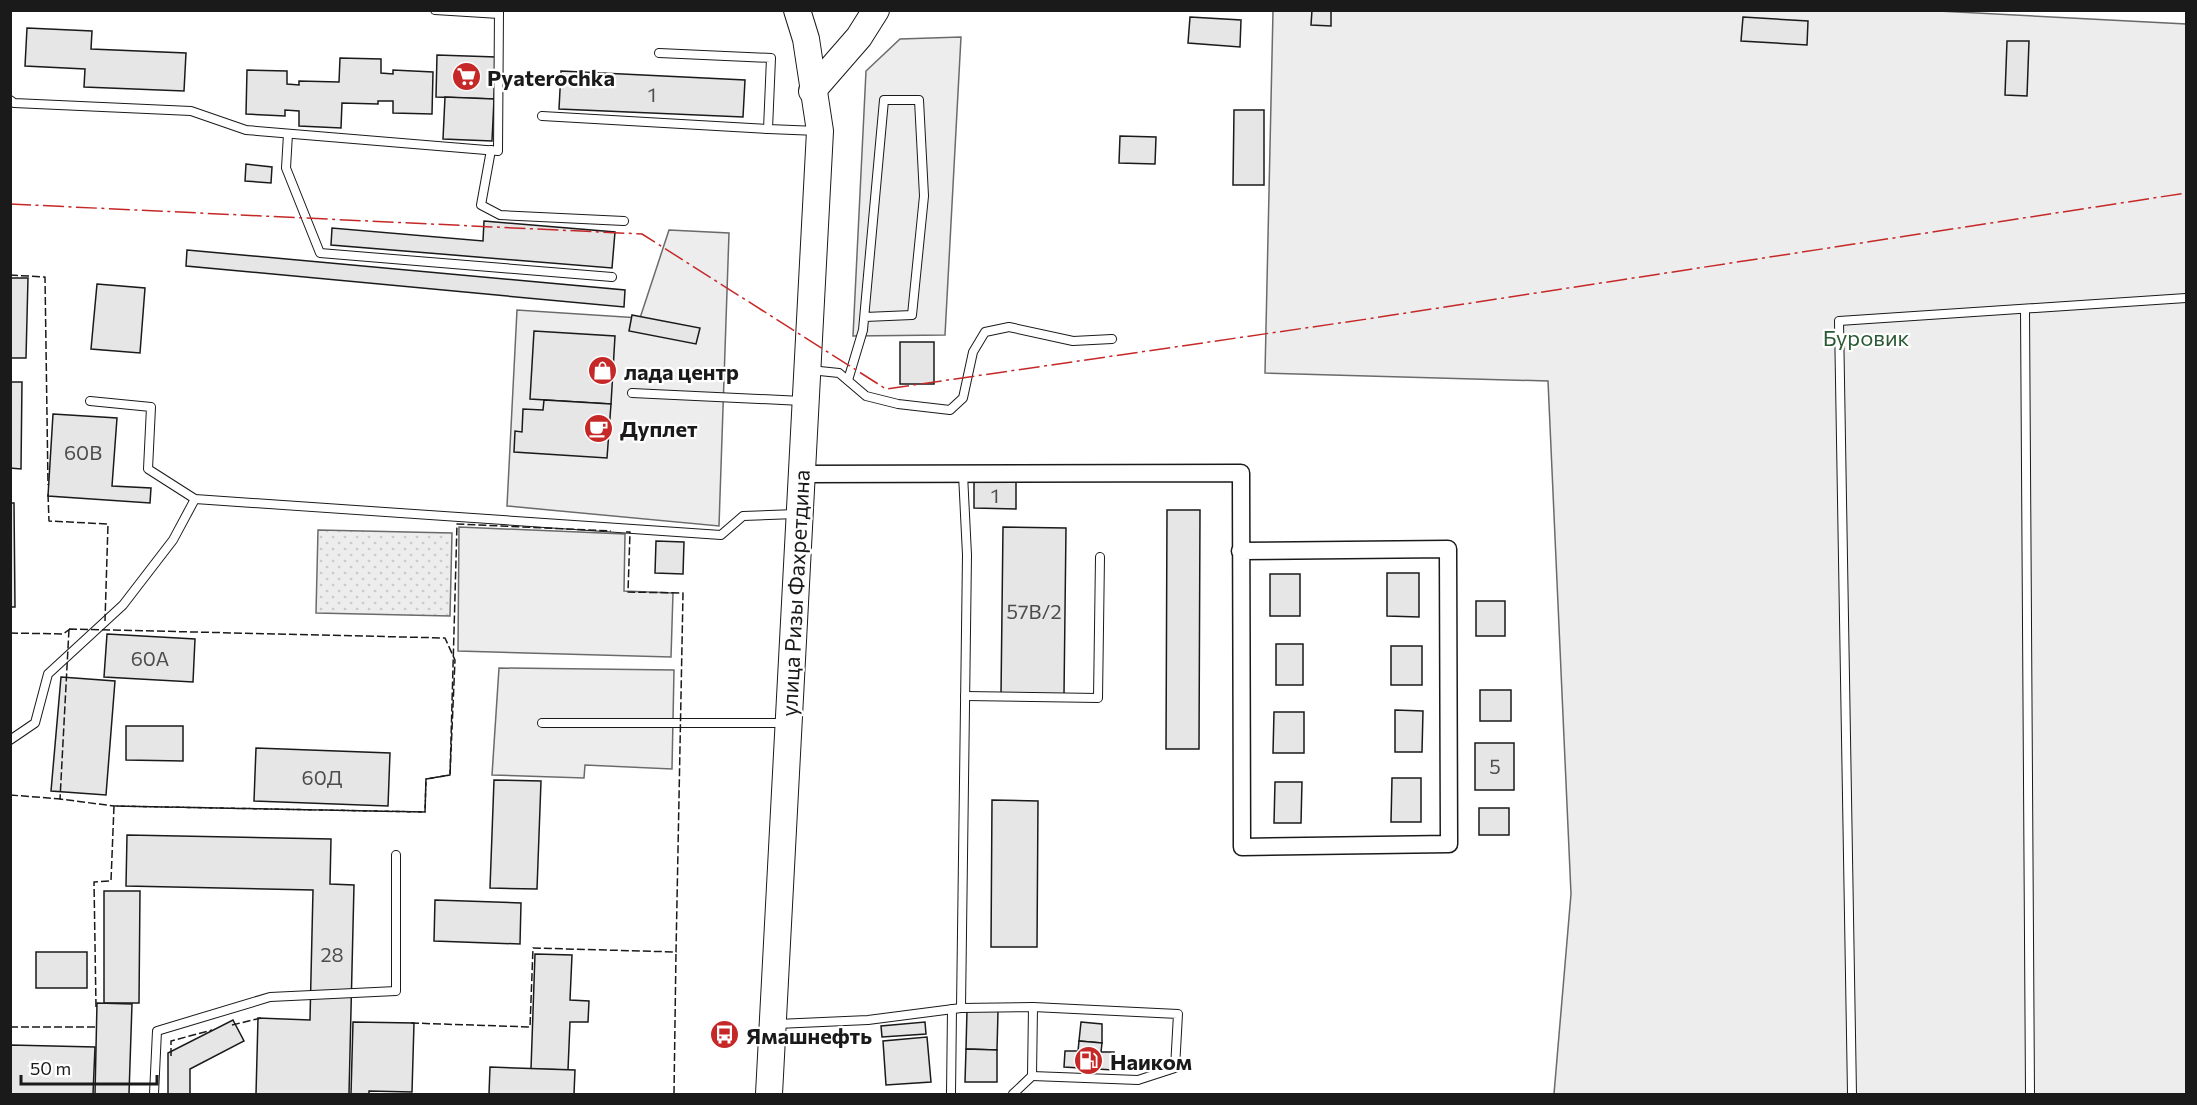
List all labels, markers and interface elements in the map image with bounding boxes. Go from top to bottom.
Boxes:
supermarket icon: Pyaterochka [450,61,482,93]
place label: Pyaterochka [487,64,615,91]
house number: 1 [648,82,656,106]
park label: Буровик [1823,324,1910,351]
shop icon: лада центр [587,355,619,387]
place label: лада центр [624,358,739,385]
cafe icon: Дуплет [583,412,615,444]
place label: Дуплет [620,415,698,442]
house number: 60В [64,440,102,464]
street label: улица Ризы Фахретдина [775,469,815,717]
house number: 1 [991,483,999,507]
house number: 57В/2 [1007,599,1061,623]
house number: 60А [131,646,169,670]
house number: 5 [1489,754,1501,778]
house number: 60Д [302,765,343,789]
house number: 28 [320,942,344,966]
bus stop icon: Ямашнефть [709,1019,741,1051]
place label: Ямашнефть [746,1022,872,1049]
fuel station icon: Наиком [1073,1045,1105,1077]
scale bar [21,1048,158,1086]
place label: Наиком [1110,1048,1192,1075]
text: 50 m [30,1057,71,1079]

